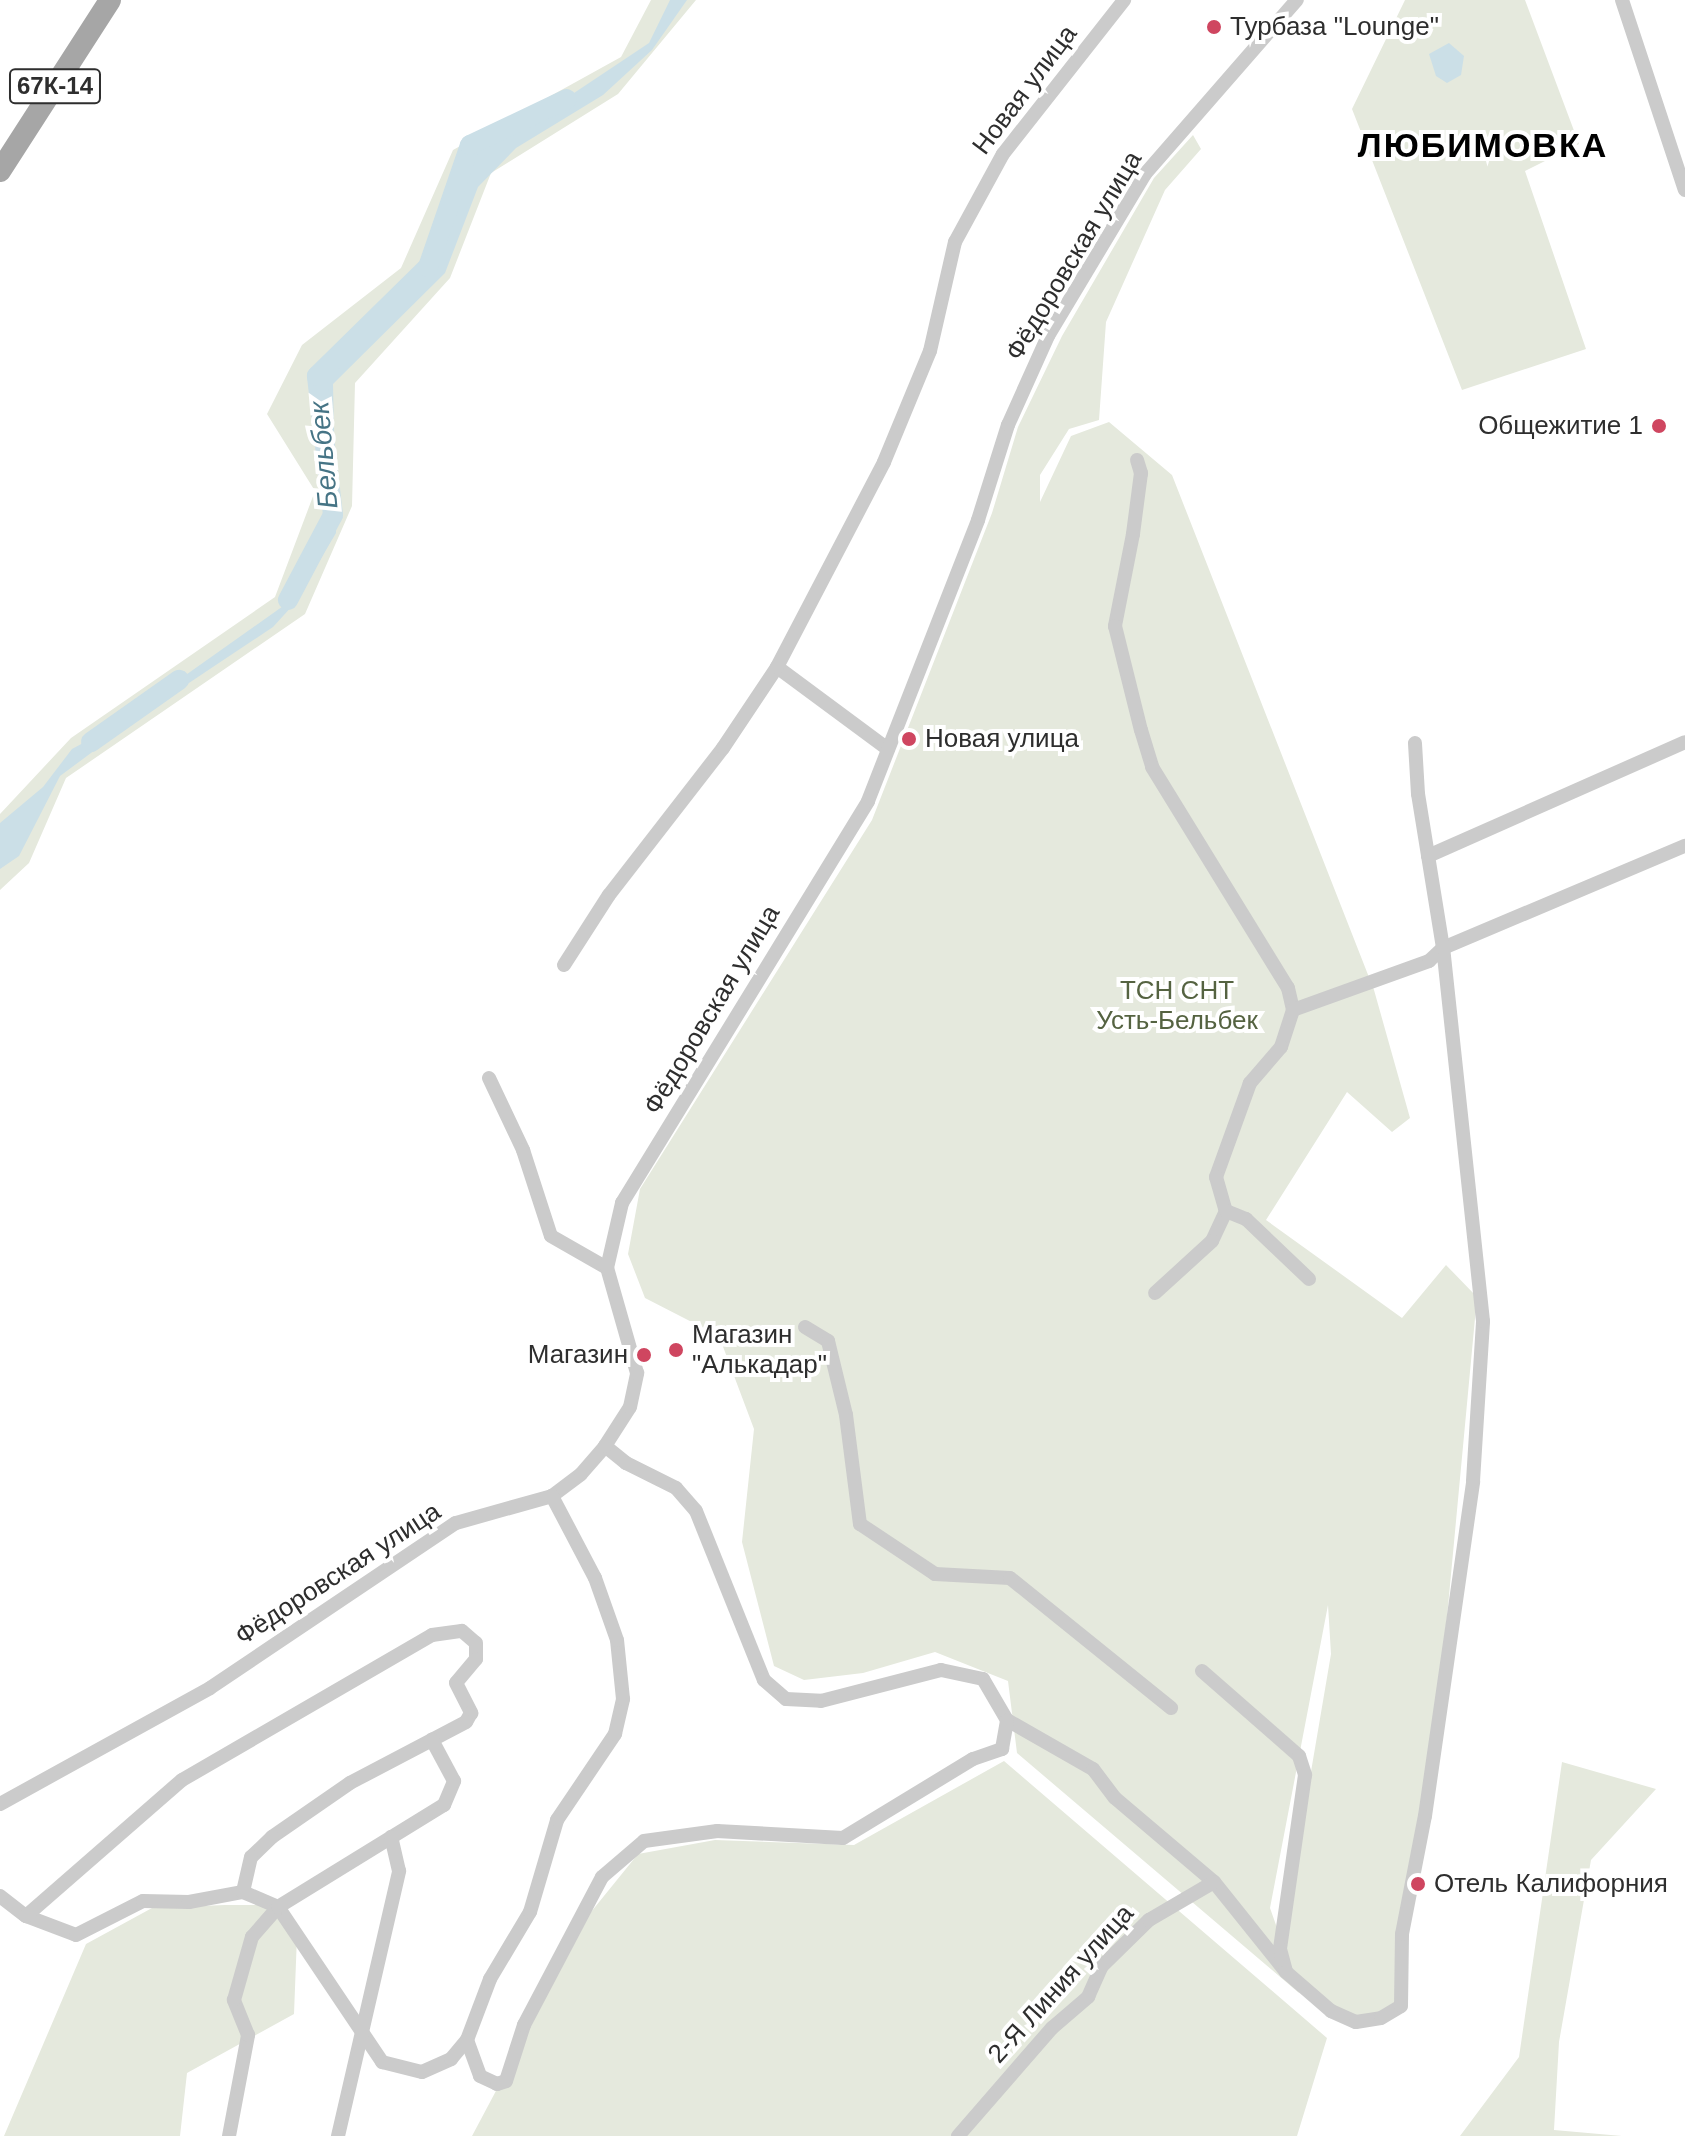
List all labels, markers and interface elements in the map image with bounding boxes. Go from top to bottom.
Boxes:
place label: Турбаза "Lounge" [1230,11,1439,43]
marker: Турбаза "Lounge" [1205,18,1223,36]
street label: Новая улица [966,19,1084,161]
road number: 67К-14 [7,66,103,106]
district label: ЛЮБИМОВКА [1358,126,1608,166]
street label: Фёдоровская улица [999,146,1149,366]
water label: Бельбек [303,400,345,510]
place label: Общежитие 1 [1478,410,1643,442]
marker: Общежитие 1 [1650,417,1668,435]
place label: Новая улица [925,723,1079,755]
marker: Новая улица [900,730,918,748]
street label: Фёдоровская улица [637,900,787,1120]
park label: ТСН СНТ Усть-Бельбек [1096,975,1258,1036]
place label: Магазин "Алькадар" [692,1319,827,1380]
place label: Магазин [528,1339,628,1371]
marker: Магазин "Алькадар" [667,1341,685,1359]
marker: Магазин [635,1346,653,1364]
street label: Фёдоровская улица [229,1496,447,1652]
place label: Отель Калифорния [1434,1868,1668,1900]
marker: Отель Калифорния [1409,1875,1427,1893]
street label: 2-Я Линия улица [982,1898,1140,2070]

